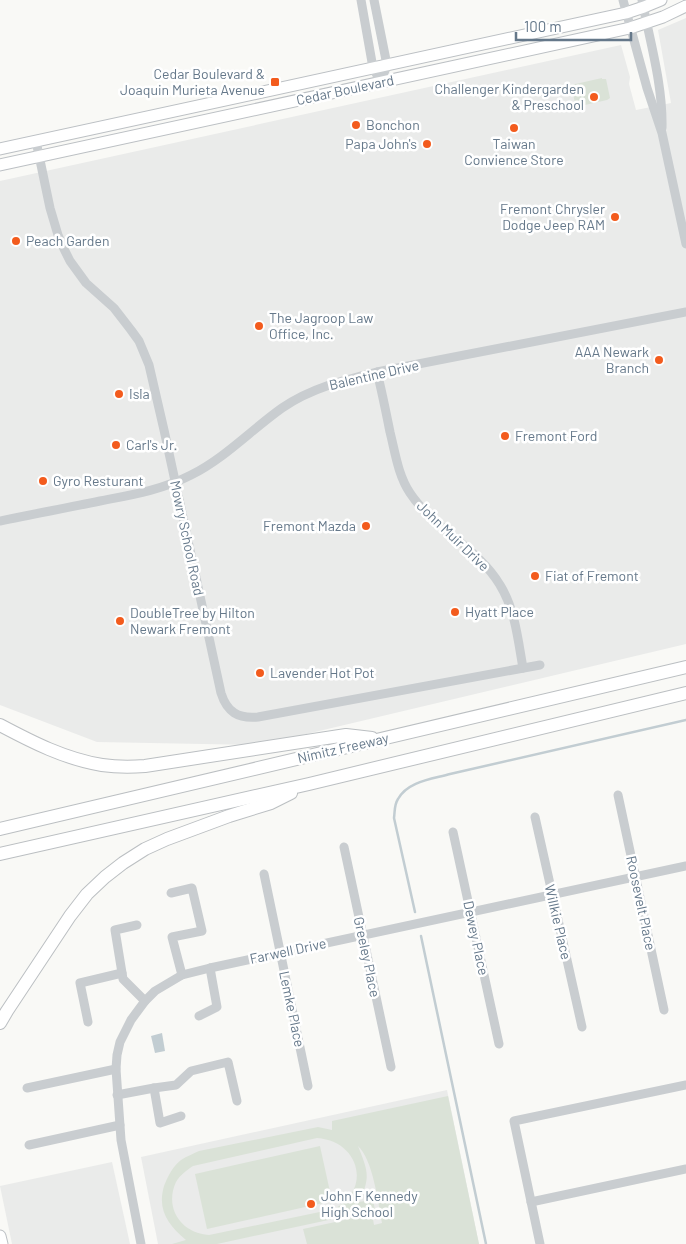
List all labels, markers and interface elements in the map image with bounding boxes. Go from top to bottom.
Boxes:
scale bar [516,10,631,42]
text: 100 m [524,17,562,35]
place label: Cedar Boulevard & Joaquin Murieta Avenue [120,65,265,98]
street label: Cedar Boulevard [295,71,395,108]
marker: Cedar Boulevard & Joaquin Murieta Avenue [269,76,281,88]
place label: Challenger Kindergarden & Preschool [435,80,584,113]
marker: Challenger Kindergarden & Preschool [588,91,600,103]
place label: Bonchon [366,116,420,133]
marker: Bonchon [350,119,362,131]
marker: Taiwan Convience Store [508,122,520,134]
place label: Papa John's [345,135,417,152]
place label: Taiwan Convience Store [464,135,564,168]
marker: Papa John's [421,138,433,150]
place label: Fremont Chrysler Dodge Jeep RAM [500,200,605,233]
marker: Fremont Chrysler Dodge Jeep RAM [609,211,621,223]
place label: Peach Garden [26,232,110,249]
marker: Peach Garden [10,235,22,247]
place label: The Jagroop Law Office, Inc. [269,309,373,342]
marker: The Jagroop Law Office, Inc. [253,320,265,332]
place label: AAA Newark Branch [575,343,649,376]
marker: AAA Newark Branch [653,354,665,366]
street label: Balentine Drive [327,356,420,393]
place label: Isla [129,385,150,402]
marker: Isla [113,388,125,400]
place label: Fremont Ford [515,427,598,444]
marker: Fremont Ford [499,430,511,442]
place label: Carl's Jr. [126,436,177,453]
marker: Carl's Jr. [110,439,122,451]
place label: Gyro Resturant [53,472,144,489]
marker: Gyro Resturant [37,475,49,487]
street label: Mowry School Road [167,479,208,597]
street label: John Muir Drive [414,497,493,574]
place label: Fremont Mazda [263,517,356,534]
marker: Fremont Mazda [360,520,372,532]
place label: Fiat of Fremont [545,567,639,584]
marker: Fiat of Fremont [529,570,541,582]
place label: Hyatt Place [465,603,534,620]
place label: DoubleTree by Hilton Newark Fremont [130,604,255,637]
marker: Hyatt Place [449,606,461,618]
marker: DoubleTree by Hilton Newark Fremont [114,615,126,627]
place label: Lavender Hot Pot [270,664,375,681]
marker: Lavender Hot Pot [254,667,266,679]
street label: Nimitz Freeway [296,729,391,766]
street label: Roosevelt Place [623,854,660,952]
street label: Willkie Place [542,883,575,961]
street label: Dewey Place [460,899,493,977]
street label: Greeley Place [351,915,384,999]
street label: Farwell Drive [248,934,328,967]
street label: Lemke Place [276,969,309,1048]
place label: John F Kennedy High School [321,1187,418,1220]
marker: John F Kennedy High School [305,1198,317,1210]

